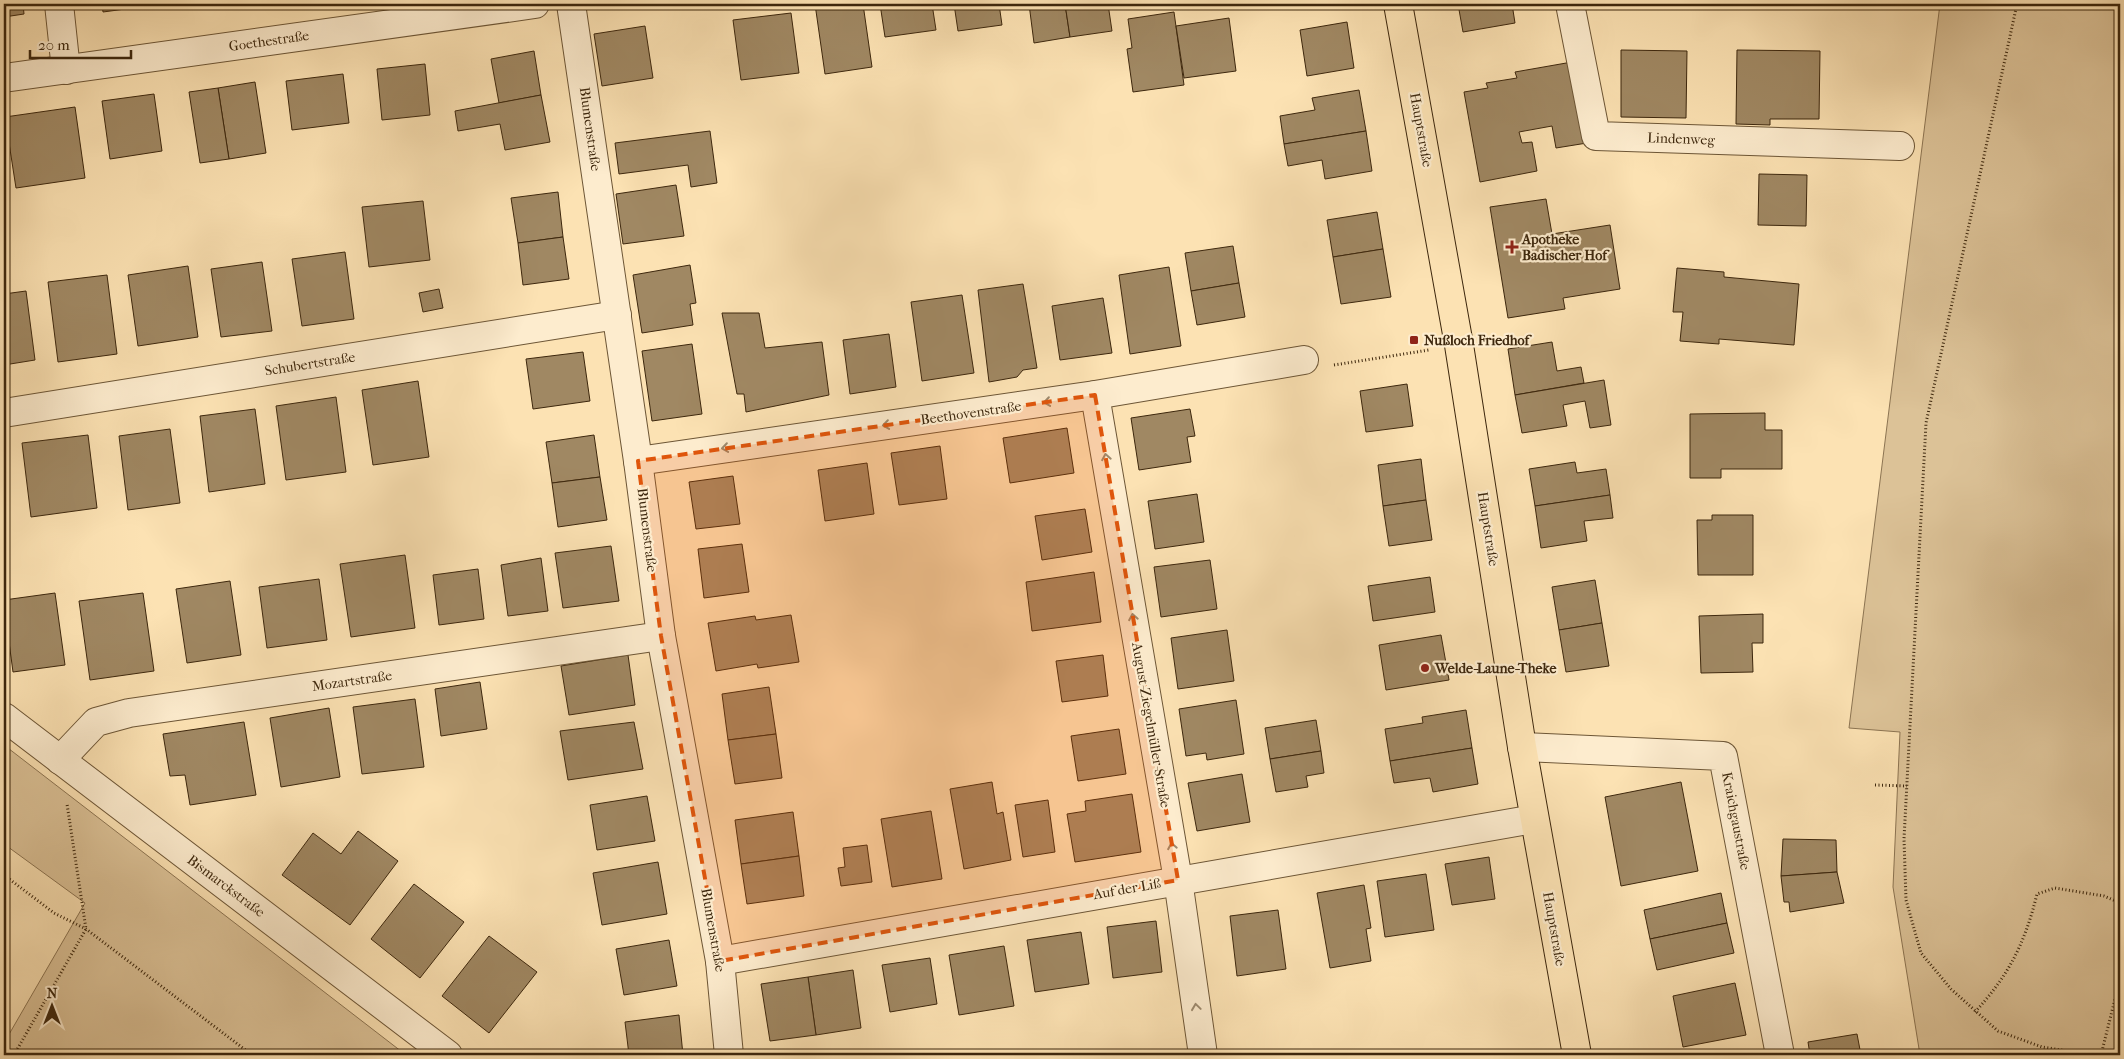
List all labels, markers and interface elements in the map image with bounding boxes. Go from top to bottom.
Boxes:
street label: Goethestraße [228,27,310,55]
scale bar [30,28,131,60]
text: 20 m [38,36,70,54]
street label: Blumenstraße [576,86,604,172]
street label: Hauptstraße [1406,91,1436,169]
street label: Lindenweg [1647,129,1716,149]
place label: Apotheke Badischer Hof [1521,231,1610,264]
marker: Apotheke Badischer Hof [1506,241,1518,253]
place label: Nußloch Friedhof [1424,332,1533,349]
marker: Nußloch Friedhof [1408,334,1420,346]
street label: Schubertstraße [264,348,357,380]
one-way arrow [1042,396,1051,406]
street label: Beethovenstraße [920,398,1023,428]
one-way arrow [882,419,890,430]
one-way arrow [721,442,729,453]
one-way arrow [1101,453,1111,461]
street label: Blumenstraße [633,487,661,573]
street label: Hauptstraße [1474,491,1502,568]
one-way arrow [1129,613,1139,621]
street label: August-Ziegelmüller-Straße [1128,640,1174,809]
place label: Welde-Laune-Theke [1434,660,1556,677]
marker: Welde-Laune-Theke [1419,662,1431,674]
street label: Mozartstraße [311,667,393,695]
street label: Kraichgaustraße [1718,770,1754,872]
one-way arrow [1168,842,1178,851]
street label: Bismarckstraße [184,851,268,921]
street label: Auf der Liß [1091,875,1162,903]
street label: Blumenstraße [697,887,729,973]
street label: Hauptstraße [1539,890,1569,968]
north arrow [28,982,78,1032]
text: N [47,985,58,1002]
one-way arrow [1191,1003,1202,1011]

